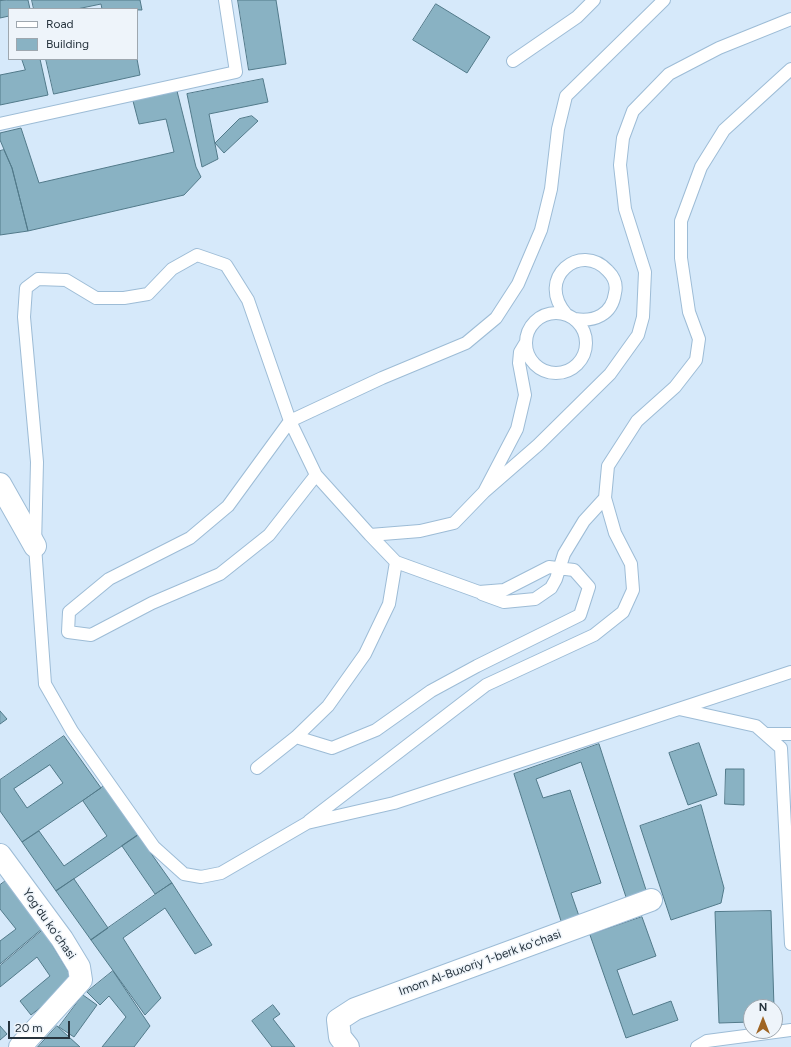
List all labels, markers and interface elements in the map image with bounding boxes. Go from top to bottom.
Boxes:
legend [8,8,138,60]
text: Road [46,17,74,31]
text: Building [46,37,89,51]
street label: Yogʻdu koʻchasi [19,886,79,962]
street label: Imom Al-Buxoriy 1-berk koʻchasi [397,927,563,999]
north arrow [743,999,783,1039]
text: N [759,1001,767,1014]
scale bar [10,1013,72,1039]
text: 20 m [15,1021,43,1035]

